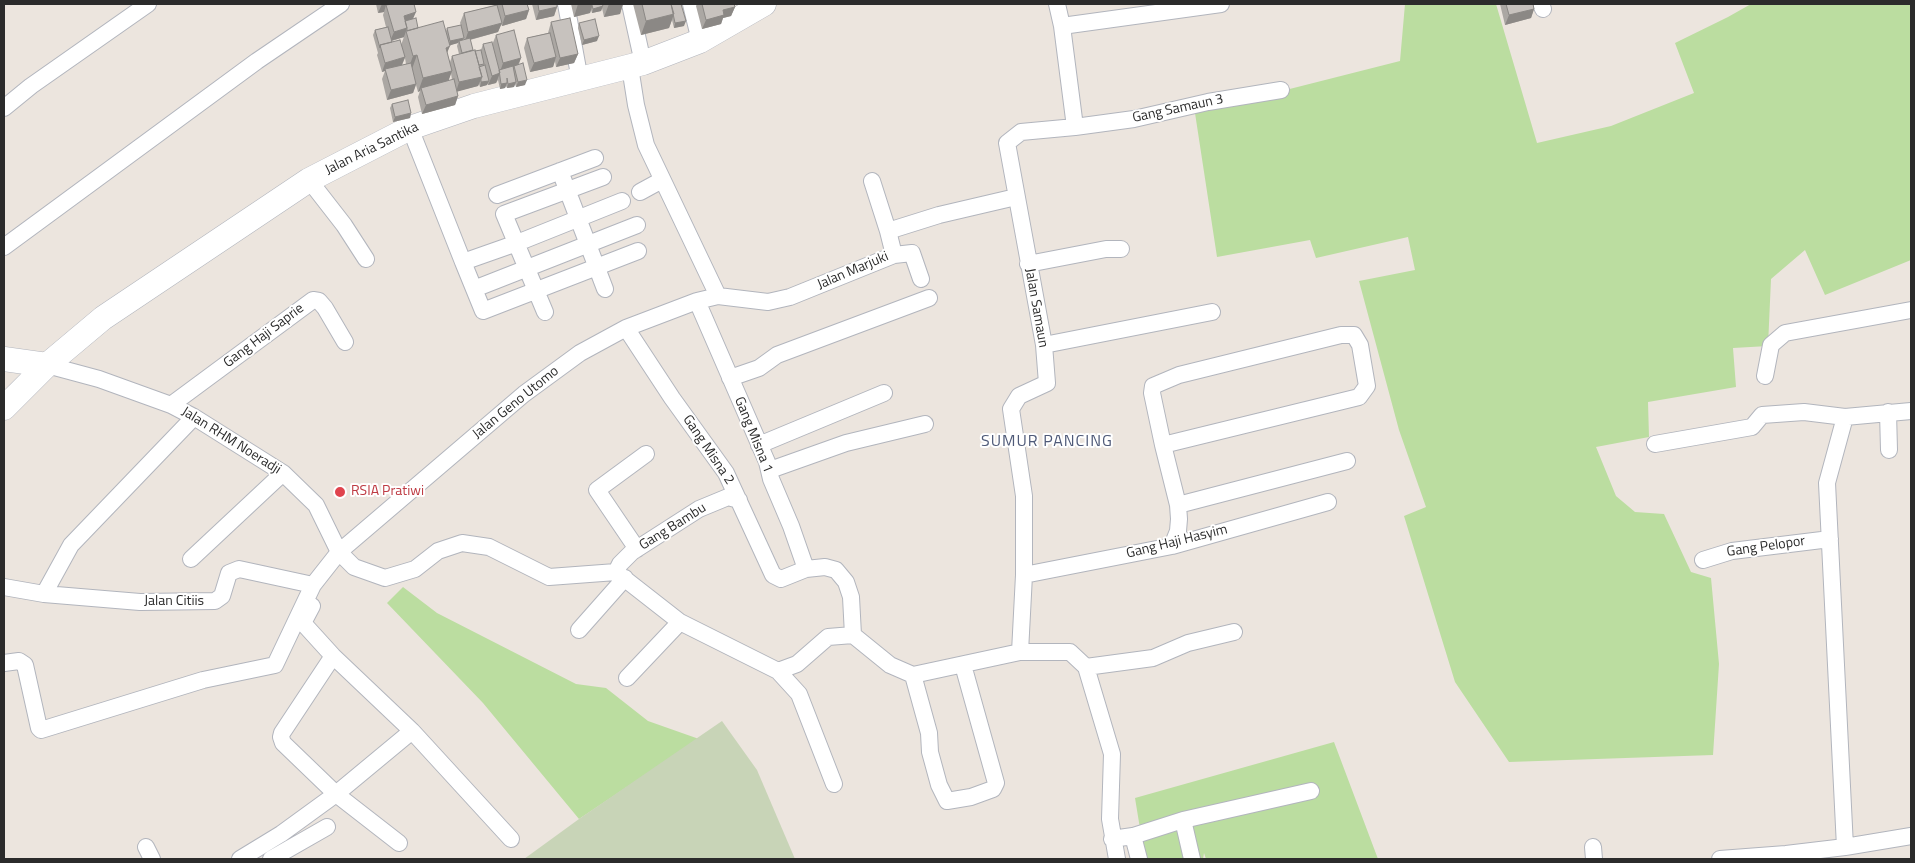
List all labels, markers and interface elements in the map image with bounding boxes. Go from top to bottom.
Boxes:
street label: Gang Samaun 3 [1131,91,1225,127]
street label: Jalan Aria Santika [322,119,422,179]
street label: Jalan Marjuki [815,248,891,294]
street label: Jalan Samaun [1021,267,1051,349]
street label: Gang Haji Saprie [221,300,307,372]
street label: Jalan Geno Utomo [470,363,562,443]
street label: Gang Misna 1 [730,395,776,475]
street label: Jalan RHM Noeradji [178,404,284,478]
street label: Gang Misna 2 [679,412,737,488]
district label: SUMUR PANCING [979,432,1115,452]
place label: RSIA Pratiwi [351,484,424,500]
marker: RSIA Pratiwi [333,485,347,499]
street label: Gang Bambu [637,500,709,554]
street label: Gang Haji Hasyim [1125,521,1229,563]
street label: Gang Pelopor [1726,533,1806,561]
street label: Jalan Citiis [144,594,204,610]

